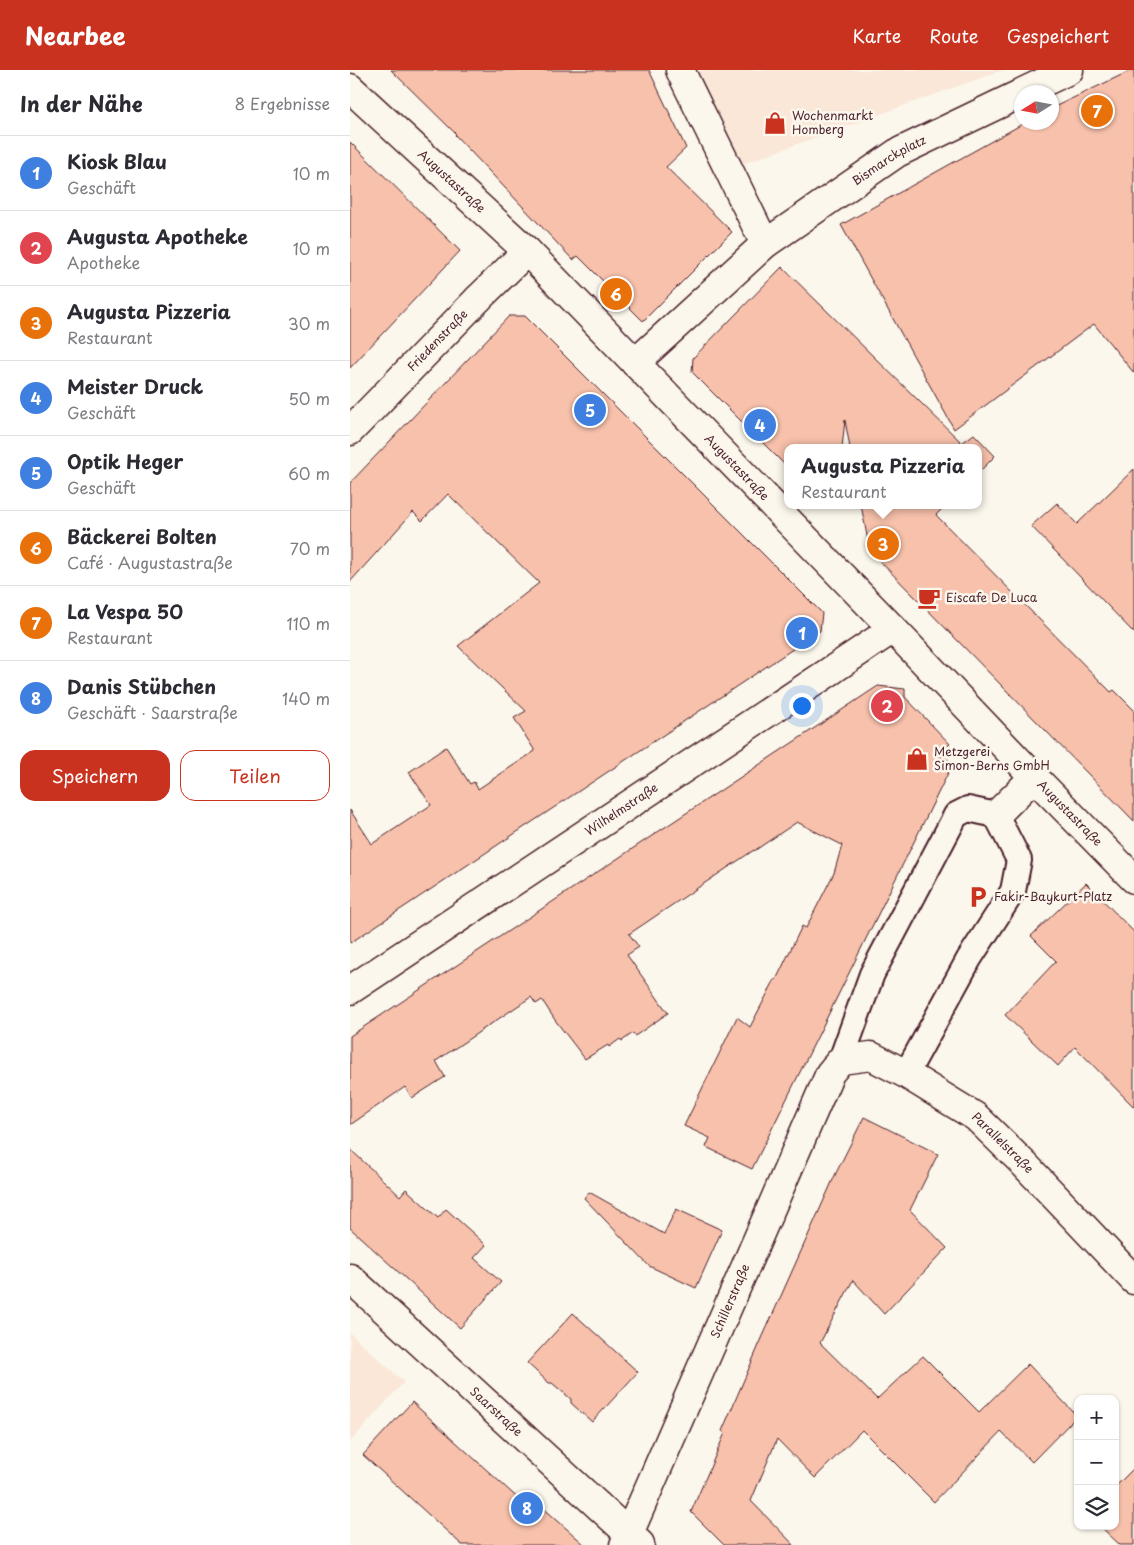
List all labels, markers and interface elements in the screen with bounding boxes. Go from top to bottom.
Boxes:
text: Nearbee [25,17,126,53]
text: Karte [853,22,901,49]
text: Route [929,22,979,49]
text: Gespeichert [1007,22,1109,49]
north arrow [1014,85,1059,130]
text: In der Nähe [20,87,142,119]
text: 8 Ergebnisse [234,91,330,115]
pin: 7 [1081,92,1113,130]
place label: Wochenmarkt Homberg [792,106,873,138]
shop icon: Wochenmarkt Homberg [762,110,788,136]
street label: Bismarckplatz [848,130,929,189]
street label: Augustastraße [414,145,490,217]
text: Kiosk Blau [67,147,167,175]
text: 1 [32,161,40,185]
text: 10 m [293,161,330,185]
text: Geschäft [67,175,136,199]
text: Augusta Apotheke [67,222,248,250]
text: 2 [30,236,42,260]
text: 10 m [293,236,330,260]
text: Apotheke [67,250,140,274]
pin: 6 [600,275,632,313]
text: Augusta Pizzeria [67,297,231,325]
street label: Friedenstraße [403,305,471,375]
text: 3 [31,311,41,335]
text: 30 m [288,311,330,335]
text: Restaurant [67,325,153,349]
text: Meister Druck [67,372,203,400]
text: 4 [31,386,41,410]
text: 50 m [289,386,330,410]
pin: 5 [574,391,606,429]
text: Geschäft [67,400,136,424]
pin: 4 [744,406,776,444]
street label: Augustastraße [701,430,774,504]
popup [784,444,982,509]
text: Optik Heger [67,447,183,475]
text: Augusta Pizzeria [801,451,965,479]
text: 5 [31,461,41,485]
text: 60 m [288,461,330,485]
text: Geschäft [67,475,136,499]
text: Restaurant [801,479,887,503]
text: Bäckerei Bolten [67,522,217,550]
pin: 3 [867,525,899,563]
text: 6 [30,536,42,560]
text: 70 m [290,536,330,560]
text: Café · Augustastraße [67,550,233,574]
cafe icon: Eiscafe De Luca [916,585,942,611]
place label: Eiscafe De Luca [946,588,1038,606]
text: La Vespa 50 [67,597,183,625]
text: 7 [31,611,41,635]
text: 110 m [287,611,330,635]
pin: 1 [786,614,818,652]
text: Restaurant [67,625,153,649]
text: Danis Stübchen [67,672,216,700]
text: 8 [31,686,41,710]
text: 140 m [282,686,330,710]
pin: 2 [871,687,903,725]
your location [789,693,815,719]
text: Geschäft · Saarstraße [67,700,238,724]
place label: Metzgerei Simon-Berns GmbH [934,742,1050,774]
shop icon: Metzgerei Simon-Berns GmbH [904,746,930,772]
button: Speichern [20,750,170,801]
button: Teilen [180,750,330,801]
street label: Augustastraße [1034,775,1107,850]
street label: Wilhelmstraße [581,778,661,840]
parking icon: Fakir-Baykurt-Platz [965,884,991,910]
place label: Fakir-Baykurt-Platz [994,887,1112,905]
street label: Parallelstraße [968,1108,1038,1177]
street label: Schillerstraße [705,1261,754,1341]
street label: Saarstraße [466,1382,527,1440]
map controls [1074,1395,1119,1530]
button: + [1074,1395,1119,1440]
button: − [1074,1440,1119,1485]
button: layers [1074,1485,1119,1530]
pin: 8 [511,1489,543,1527]

